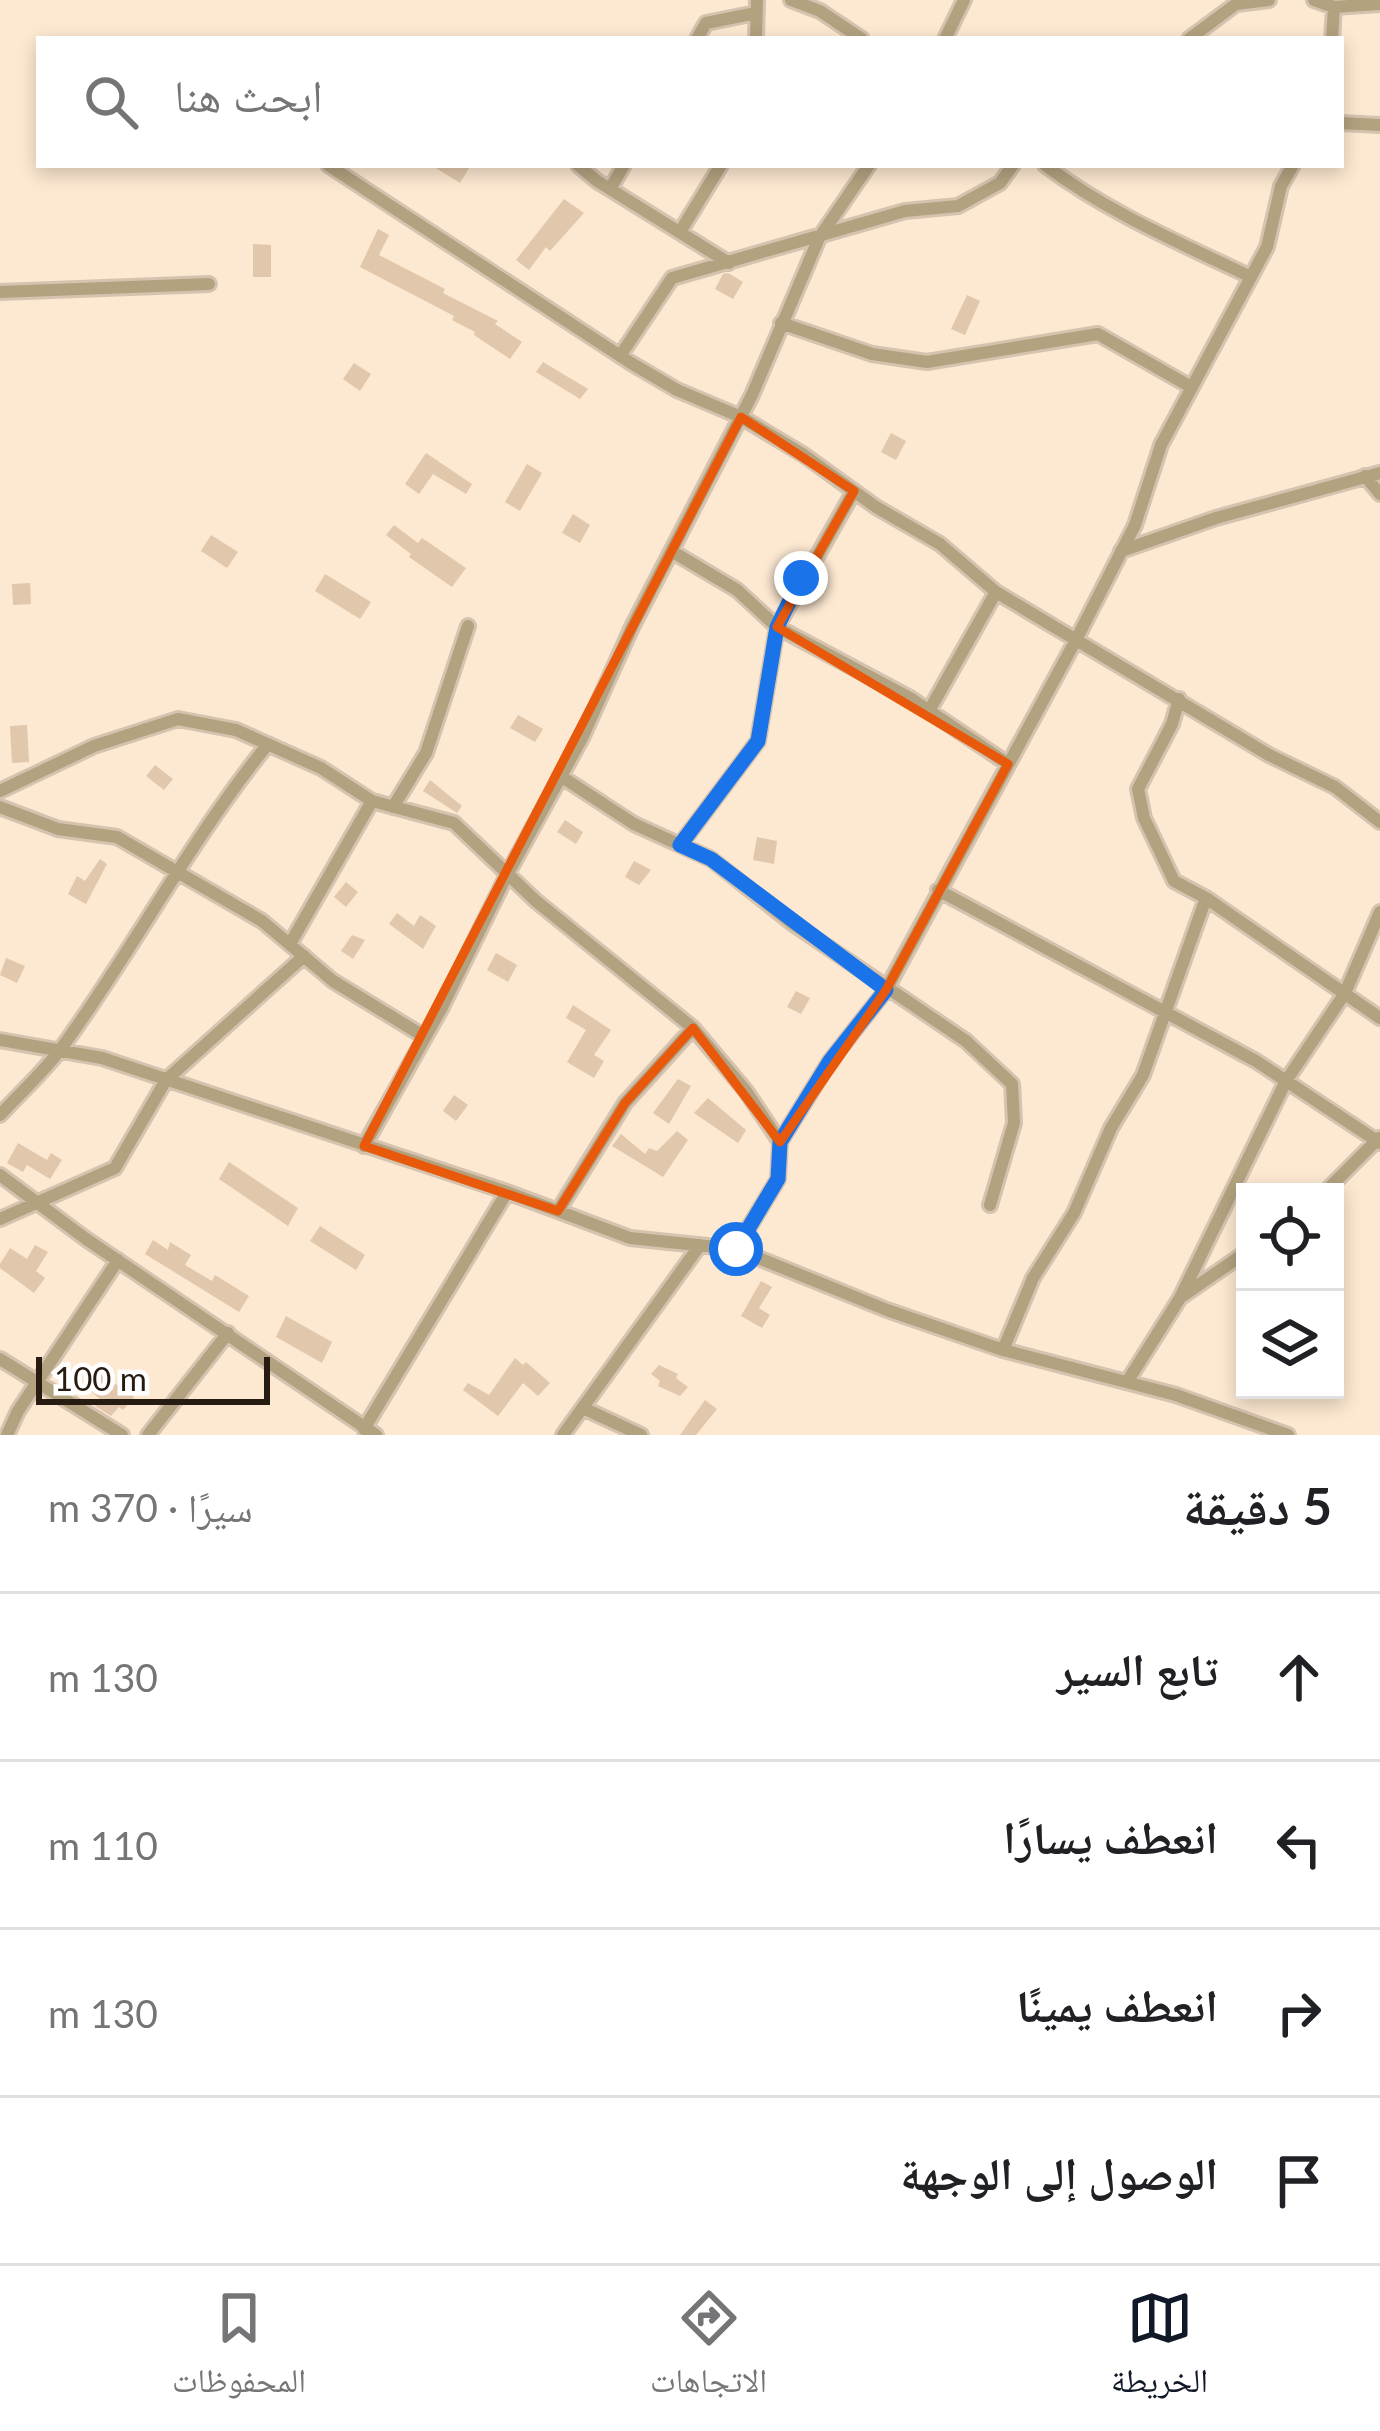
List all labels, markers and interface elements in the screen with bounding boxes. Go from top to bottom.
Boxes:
search box [36,36,1344,168]
text: ابحث هنا [174,68,323,122]
icon: search [78,69,144,135]
route end [774,551,828,605]
map controls [1236,1183,1344,1399]
button: locate [1236,1183,1344,1291]
route start [709,1222,763,1276]
button: layers [1236,1291,1344,1399]
scale bar [36,1351,270,1404]
text: 100 m [54,1358,147,1398]
text: 5 دقيقة [1183,1475,1332,1536]
text: سيرًا · 370 m [48,1484,253,1530]
text: تابع السير [1057,1642,1218,1696]
icon: ahead [1266,1644,1332,1710]
text: 130 m [48,1654,158,1700]
text: انعطف يسارًا [1003,1810,1218,1864]
icon: left [1266,1812,1332,1878]
text: 110 m [48,1822,158,1868]
text: انعطف يمينًا [1016,1978,1218,2032]
icon: right [1266,1980,1332,2046]
text: 130 m [48,1990,158,2036]
text: الوصول إلى الوجهة [900,2146,1218,2200]
icon: arrive [1266,2148,1332,2214]
tab: المحفوظات [172,2285,306,2413]
tab: الاتجاهات [650,2285,767,2413]
tab: الخريطة [1111,2285,1208,2413]

